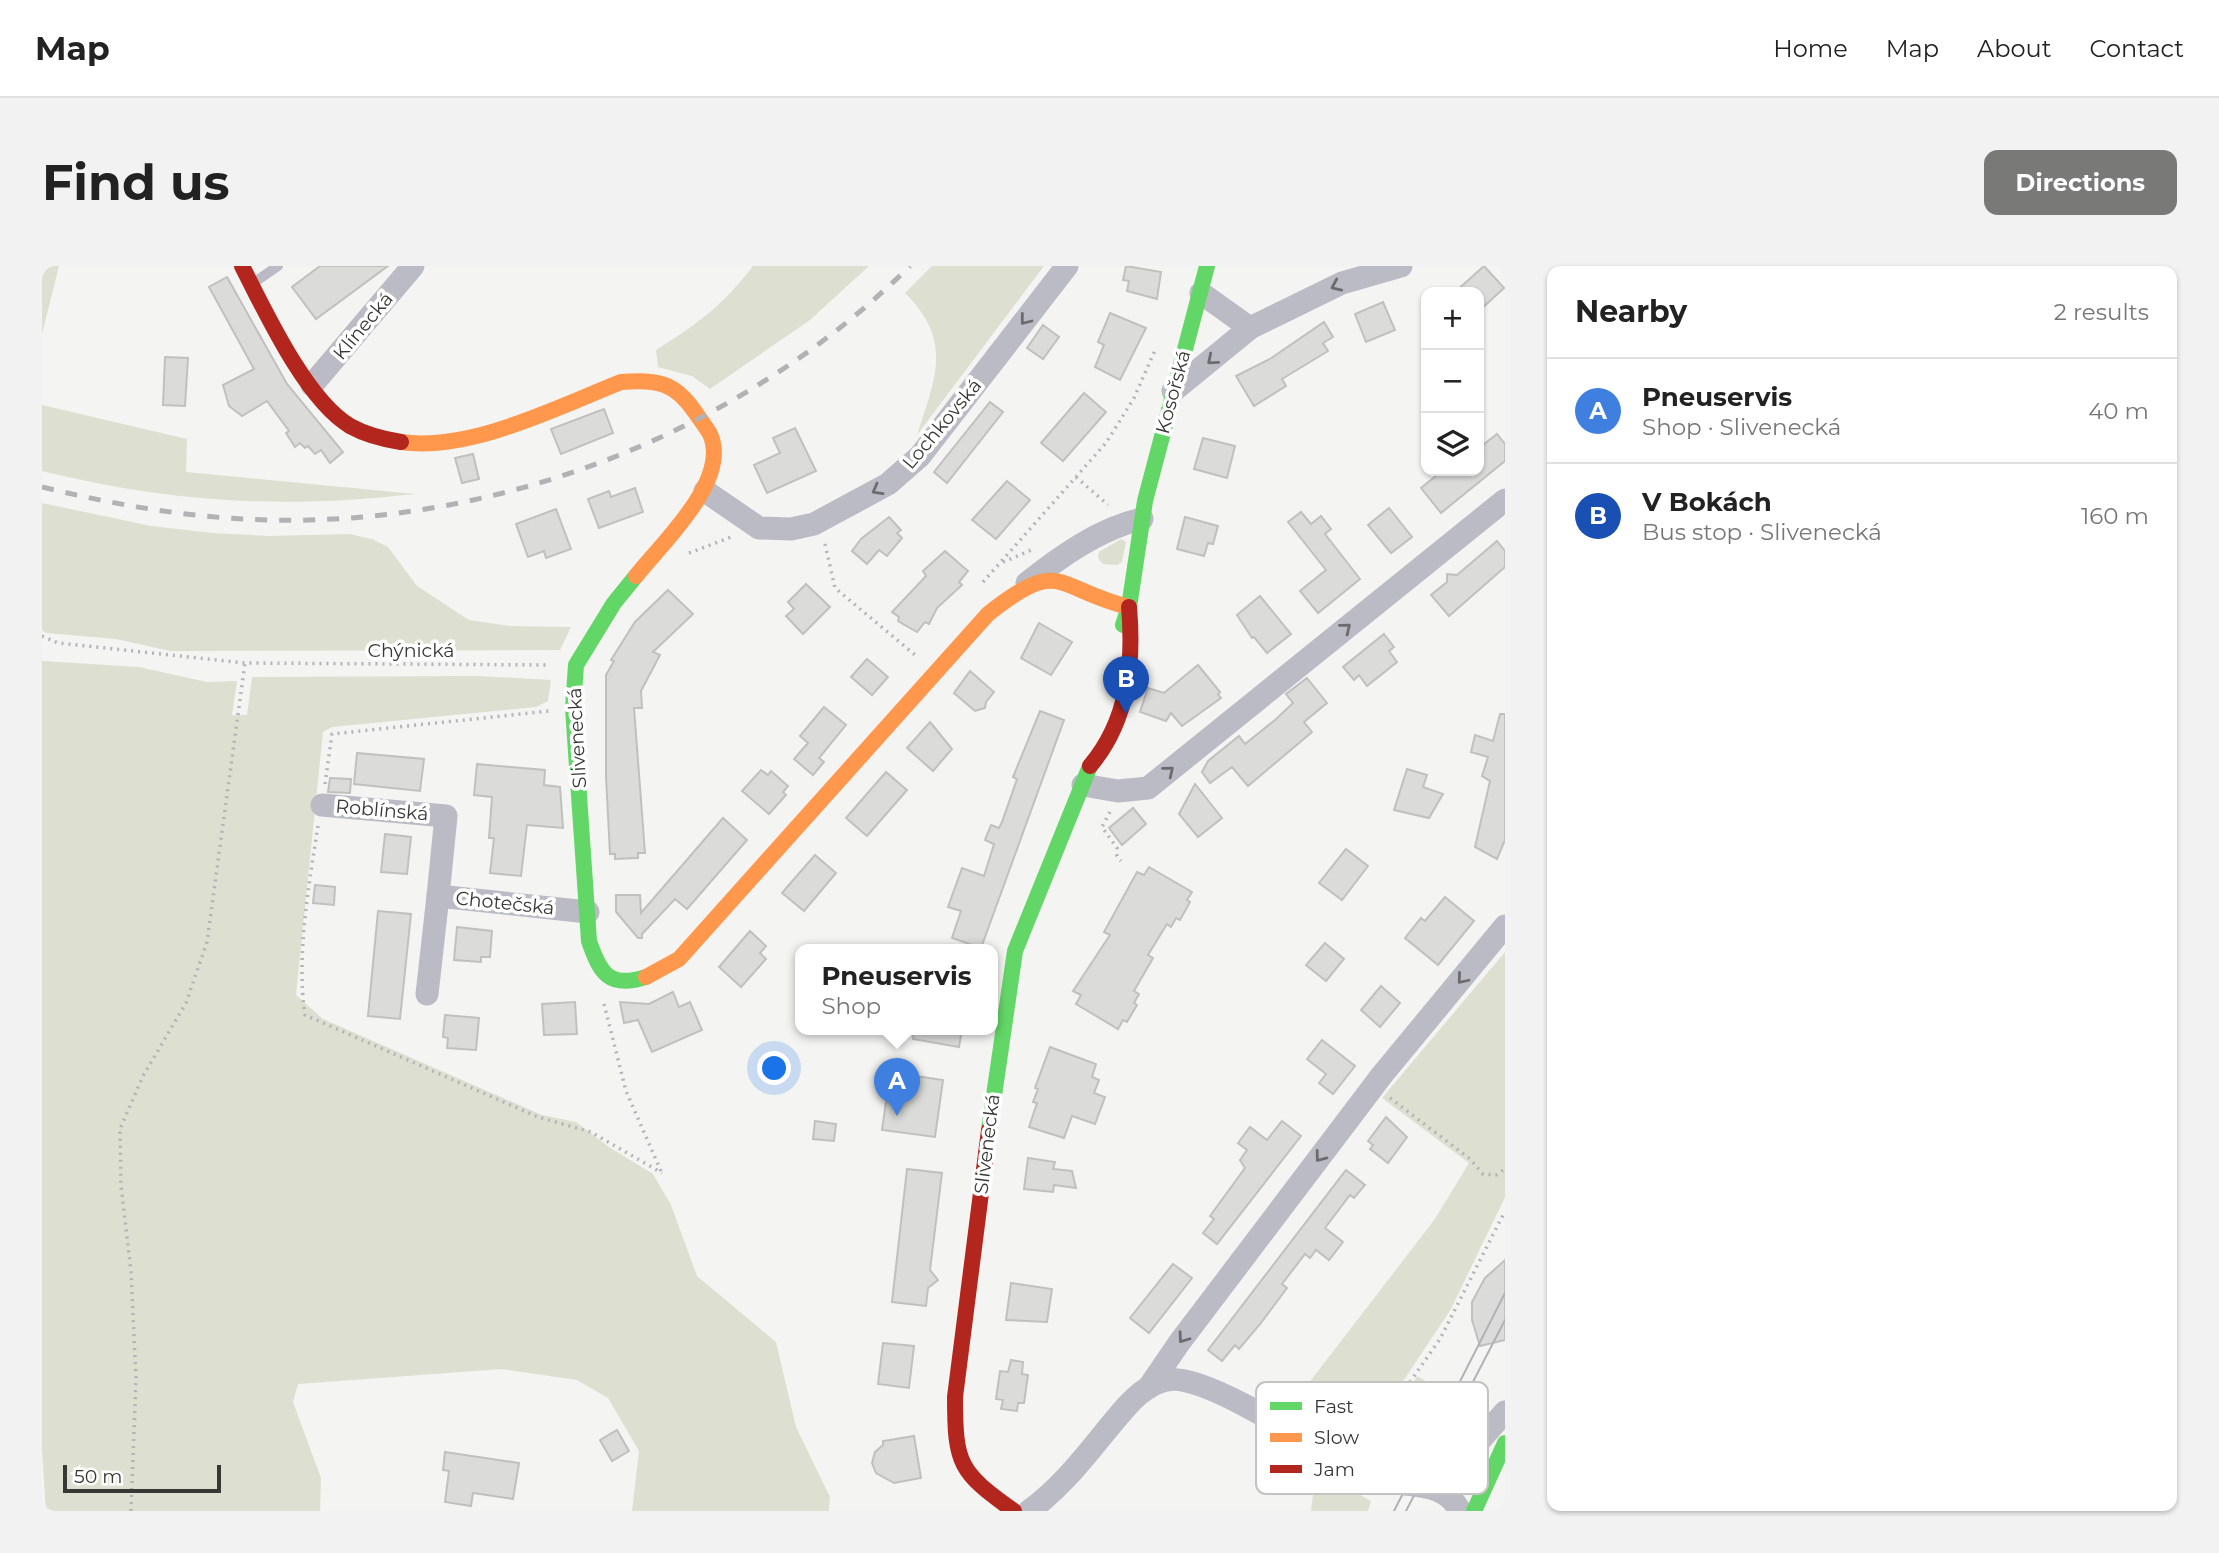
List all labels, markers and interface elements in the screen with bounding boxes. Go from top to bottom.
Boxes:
text: Map [35,28,110,68]
text: Home [1773,34,1848,63]
text: Map [1886,34,1939,63]
text: About [1977,34,2051,63]
text: Contact [2089,34,2184,63]
button: Directions [1984,150,2177,215]
text: Find us [42,153,230,212]
one-way arrow [1331,278,1343,292]
map controls [1421,287,1484,476]
button: + [1421,287,1484,350]
street label: Klínecká [328,288,398,364]
text: Nearby [1575,293,1687,330]
text: 2 results [2054,298,2149,326]
one-way arrow [1020,312,1033,325]
street label: Kosořská [1151,348,1195,436]
button: − [1421,350,1484,413]
one-way arrow [1207,352,1220,364]
street label: Lochkovská [898,374,986,474]
text: Pneuservis [1642,381,1792,413]
text: A [1589,397,1607,425]
text: 40 m [2088,397,2149,425]
button: layers [1421,413,1484,476]
text: Shop · Slivenecká [1642,413,1841,441]
one-way arrow [871,482,884,496]
text: V Bokách [1642,486,1772,518]
text: B [1589,502,1607,530]
text: 160 m [2081,502,2149,530]
text: Bus stop · Slivenecká [1642,518,1882,546]
one-way arrow [1338,624,1351,636]
street label: Chýnická [367,639,455,662]
pin: B [1103,656,1149,714]
street label: Slivenecká [563,687,591,789]
one-way arrow [1161,767,1174,779]
street label: Roblínská [335,794,429,826]
street label: Chotečská [454,886,556,920]
popup [795,944,998,1035]
text: Pneuservis [821,960,972,992]
one-way arrow [1458,971,1470,984]
text: Shop [821,992,881,1020]
your location [757,1051,791,1085]
pin: A [874,1058,920,1116]
street label: Slivenecká [969,1093,1005,1195]
one-way arrow [1316,1149,1329,1161]
one-way arrow [1178,1330,1191,1343]
legend [1256,1382,1488,1494]
text: Fast [1314,1395,1354,1418]
text: Slow [1314,1426,1359,1449]
text: Jam [1313,1458,1355,1481]
scale bar [63,1462,220,1494]
text: 50 m [74,1465,122,1488]

